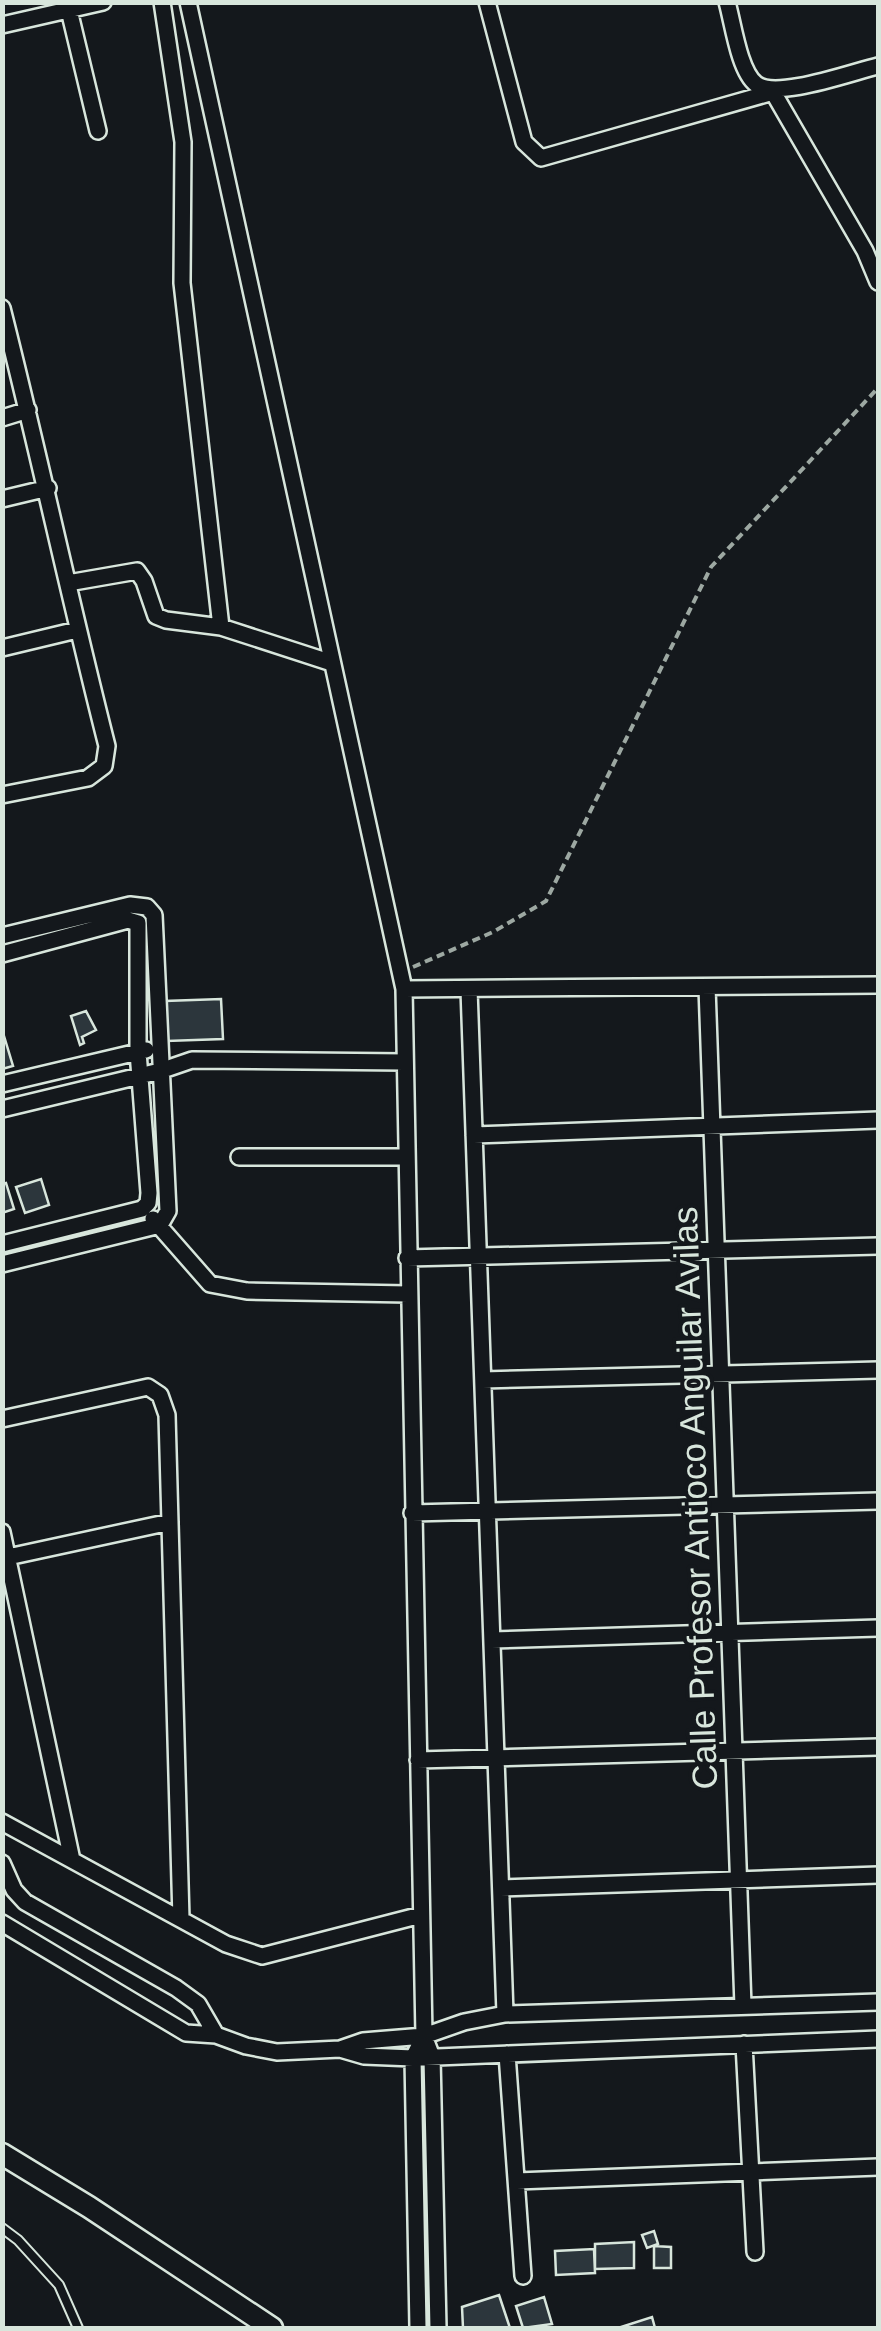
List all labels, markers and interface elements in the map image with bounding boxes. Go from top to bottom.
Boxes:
street label: Calle Profesor Antioco Anguilar Avilas [665,1206,724,1790]

